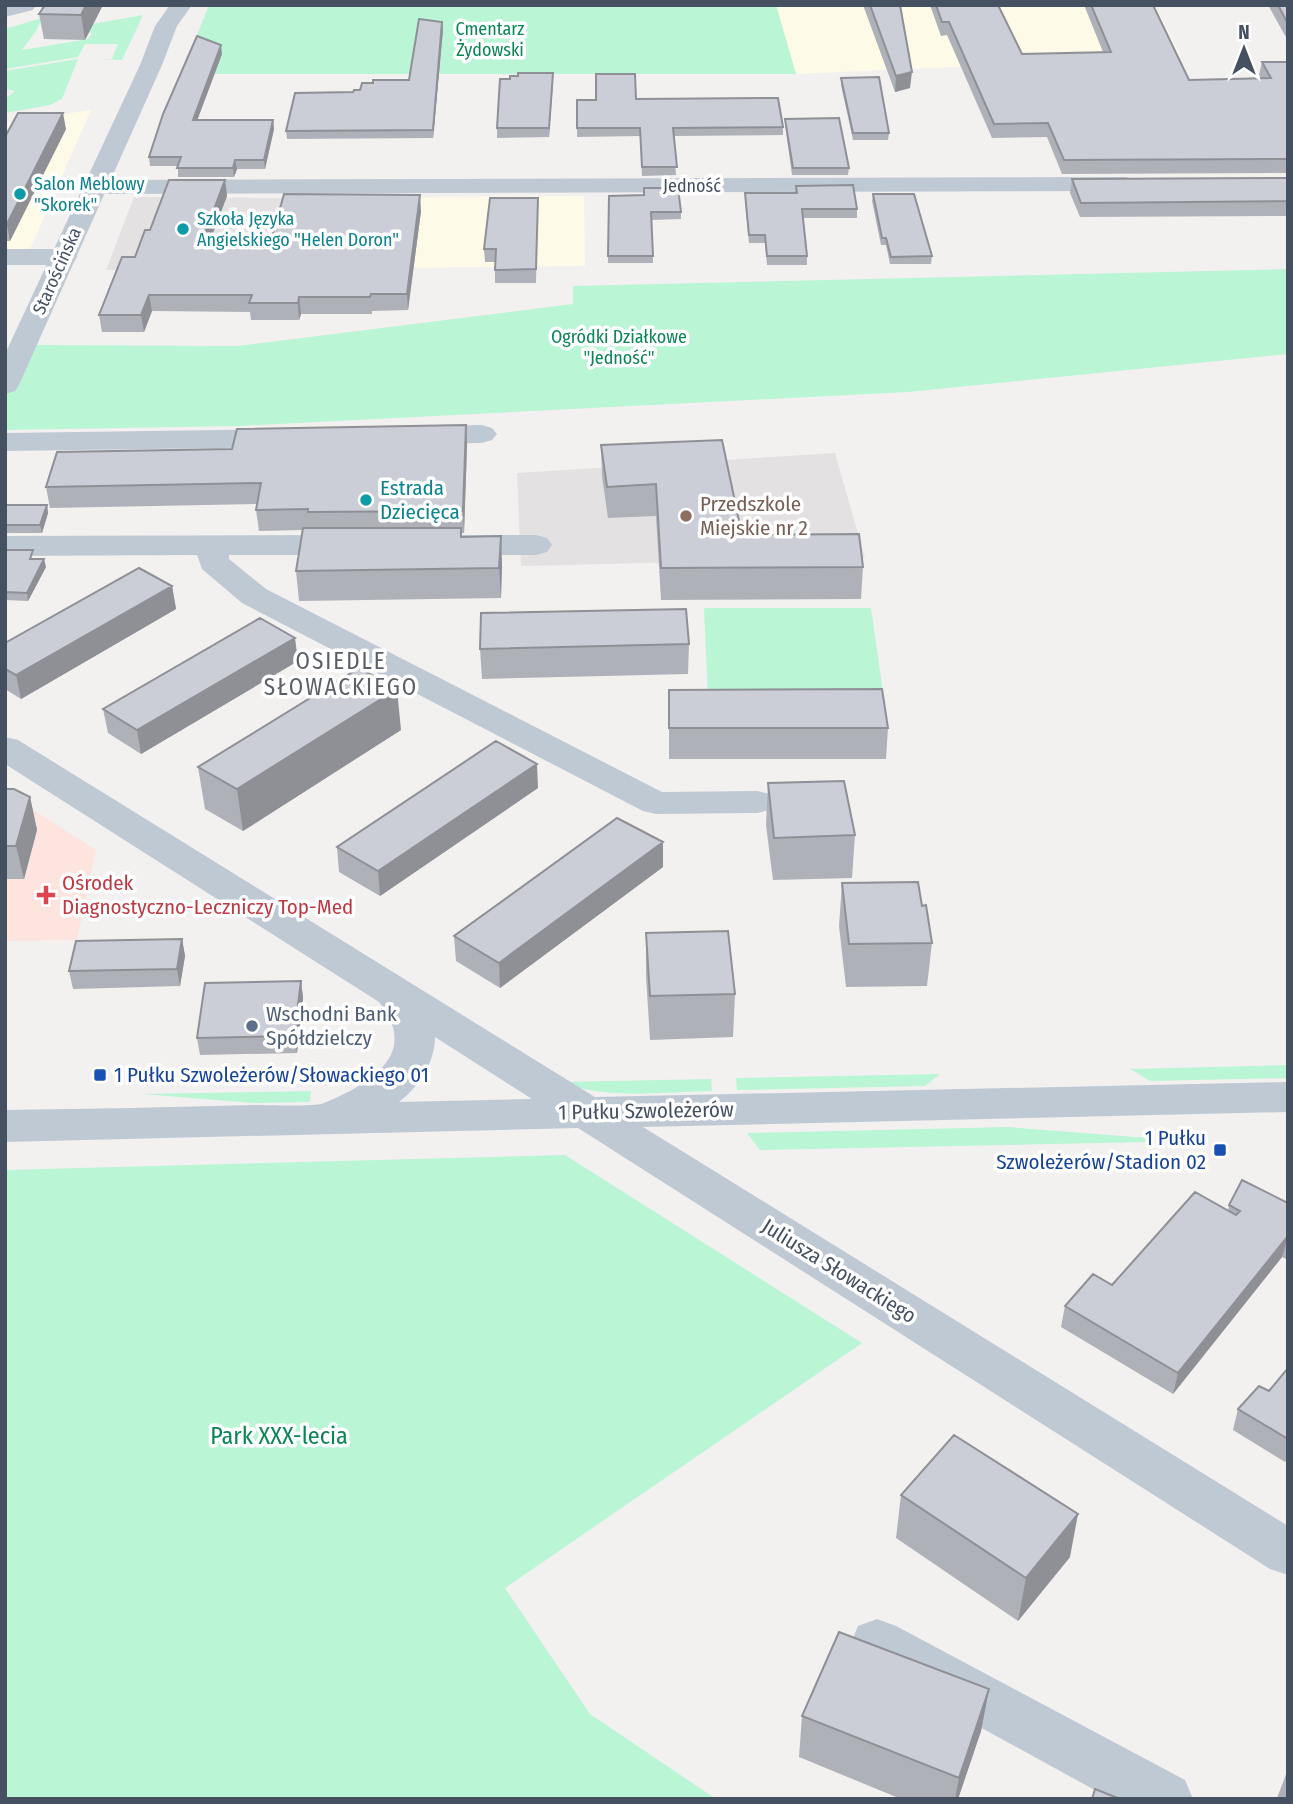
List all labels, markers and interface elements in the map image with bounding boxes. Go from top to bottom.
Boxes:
north arrow [1209,14,1279,84]
park label: Cmentarz Żydowski [456,18,524,61]
text: N [1238,21,1250,44]
place label: Salon Meblowy "Skorek" [34,173,145,216]
street label: Jedność [663,175,721,197]
marker: Salon Meblowy "Skorek" [12,186,28,202]
place label: Szkoła Języka Angielskiego "Helen Doron" [197,208,399,251]
marker: Szkoła Języka Angielskiego "Helen Doron" [175,221,191,237]
street label: Starościńska [28,224,86,318]
park label: Ogródki Działkowe "Jedność" [551,326,687,369]
place label: Estrada Dziecięca [380,475,460,525]
place label: Przedszkole Miejskie nr 2 [700,491,808,541]
marker: Estrada Dziecięca [358,492,374,508]
marker: Przedszkole Miejskie nr 2 [678,508,694,524]
district label: OSIEDLE SŁOWACKIEGO [264,647,418,701]
place label: Ośrodek Diagnostyczno-Leczniczy Top-Med [62,870,353,920]
marker: Ośrodek Diagnostyczno-Leczniczy Top-Med [36,885,56,905]
place label: Wschodni Bank Spółdzielczy [266,1001,397,1051]
marker: Wschodni Bank Spółdzielczy [244,1018,260,1034]
place label: 1 Pułku Szwoleżerów/Słowackiego 01 [114,1062,429,1088]
marker: 1 Pułku Szwoleżerów/Słowackiego 01 [92,1067,108,1083]
street label: 1 Pułku Szwoleżerów [558,1096,734,1126]
place label: 1 Pułku Szwoleżerów/Stadion 02 [996,1125,1206,1175]
marker: 1 Pułku Szwoleżerów/Stadion 02 [1212,1142,1228,1158]
street label: Juliusza Słowackiego [757,1213,921,1329]
park label: Park XXX-lecia [210,1422,348,1450]

